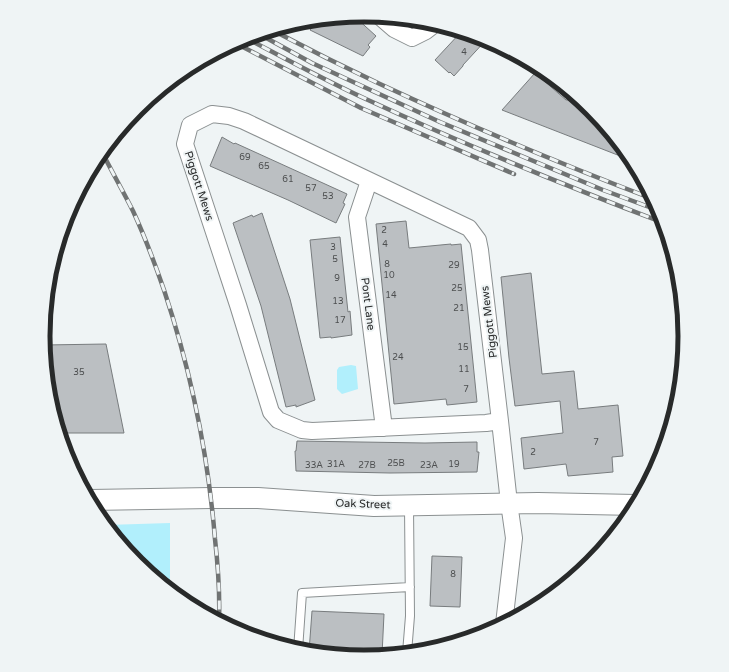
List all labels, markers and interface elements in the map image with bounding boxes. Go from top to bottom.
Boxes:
house number: 4 [461,47,467,58]
street label: Piggott Mews [182,150,216,222]
house number: 69 [239,152,251,163]
house number: 65 [258,161,270,172]
house number: 61 [282,174,294,185]
house number: 57 [305,183,317,194]
house number: 53 [322,191,334,202]
house number: 2 [381,225,387,236]
house number: 4 [382,239,388,250]
house number: 3 [330,242,336,253]
house number: 5 [332,254,338,265]
house number: 8 [384,259,390,270]
house number: 29 [448,260,460,271]
house number: 10 [383,270,395,281]
house number: 9 [334,273,340,284]
street label: Pont Lane [358,277,378,331]
house number: 25 [451,283,463,294]
street label: Piggott Mews [478,285,500,359]
house number: 14 [385,290,397,301]
house number: 13 [332,296,344,307]
house number: 21 [453,303,465,314]
house number: 17 [334,315,346,326]
house number: 15 [457,342,469,353]
house number: 24 [392,352,404,363]
house number: 11 [458,364,470,375]
house number: 35 [73,367,85,378]
house number: 7 [463,384,469,395]
house number: 7 [593,437,599,448]
house number: 2 [530,447,536,458]
house number: 25B [387,458,405,469]
house number: 31A [327,459,345,470]
house number: 19 [448,459,460,470]
house number: 33A [305,460,323,471]
house number: 27B [358,460,376,471]
house number: 23A [420,460,438,471]
street label: Oak Street [335,497,391,511]
house number: 8 [450,569,456,580]

